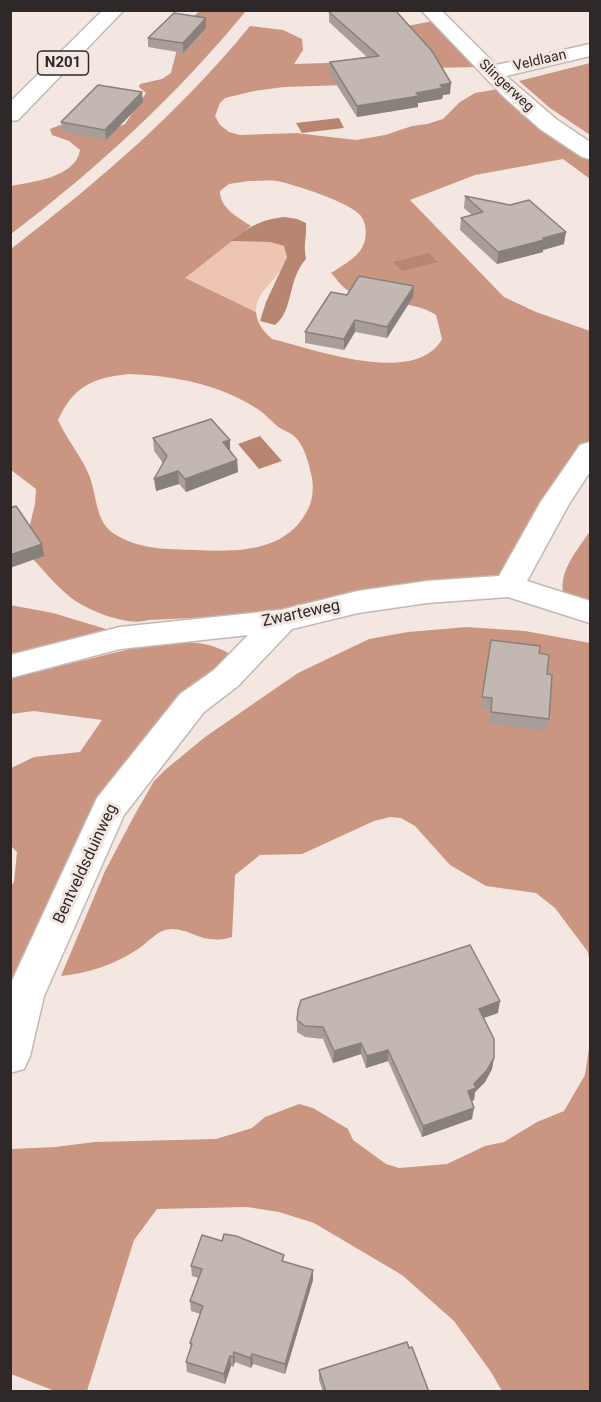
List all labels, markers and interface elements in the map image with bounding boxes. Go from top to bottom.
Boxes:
street label: Veldlaan [512,47,568,75]
road number: N201 [38,51,88,75]
street label: Slingerweg [475,56,537,116]
street label: Zwarteweg [260,596,342,632]
street label: Bentveldsduinweg [50,801,122,927]

